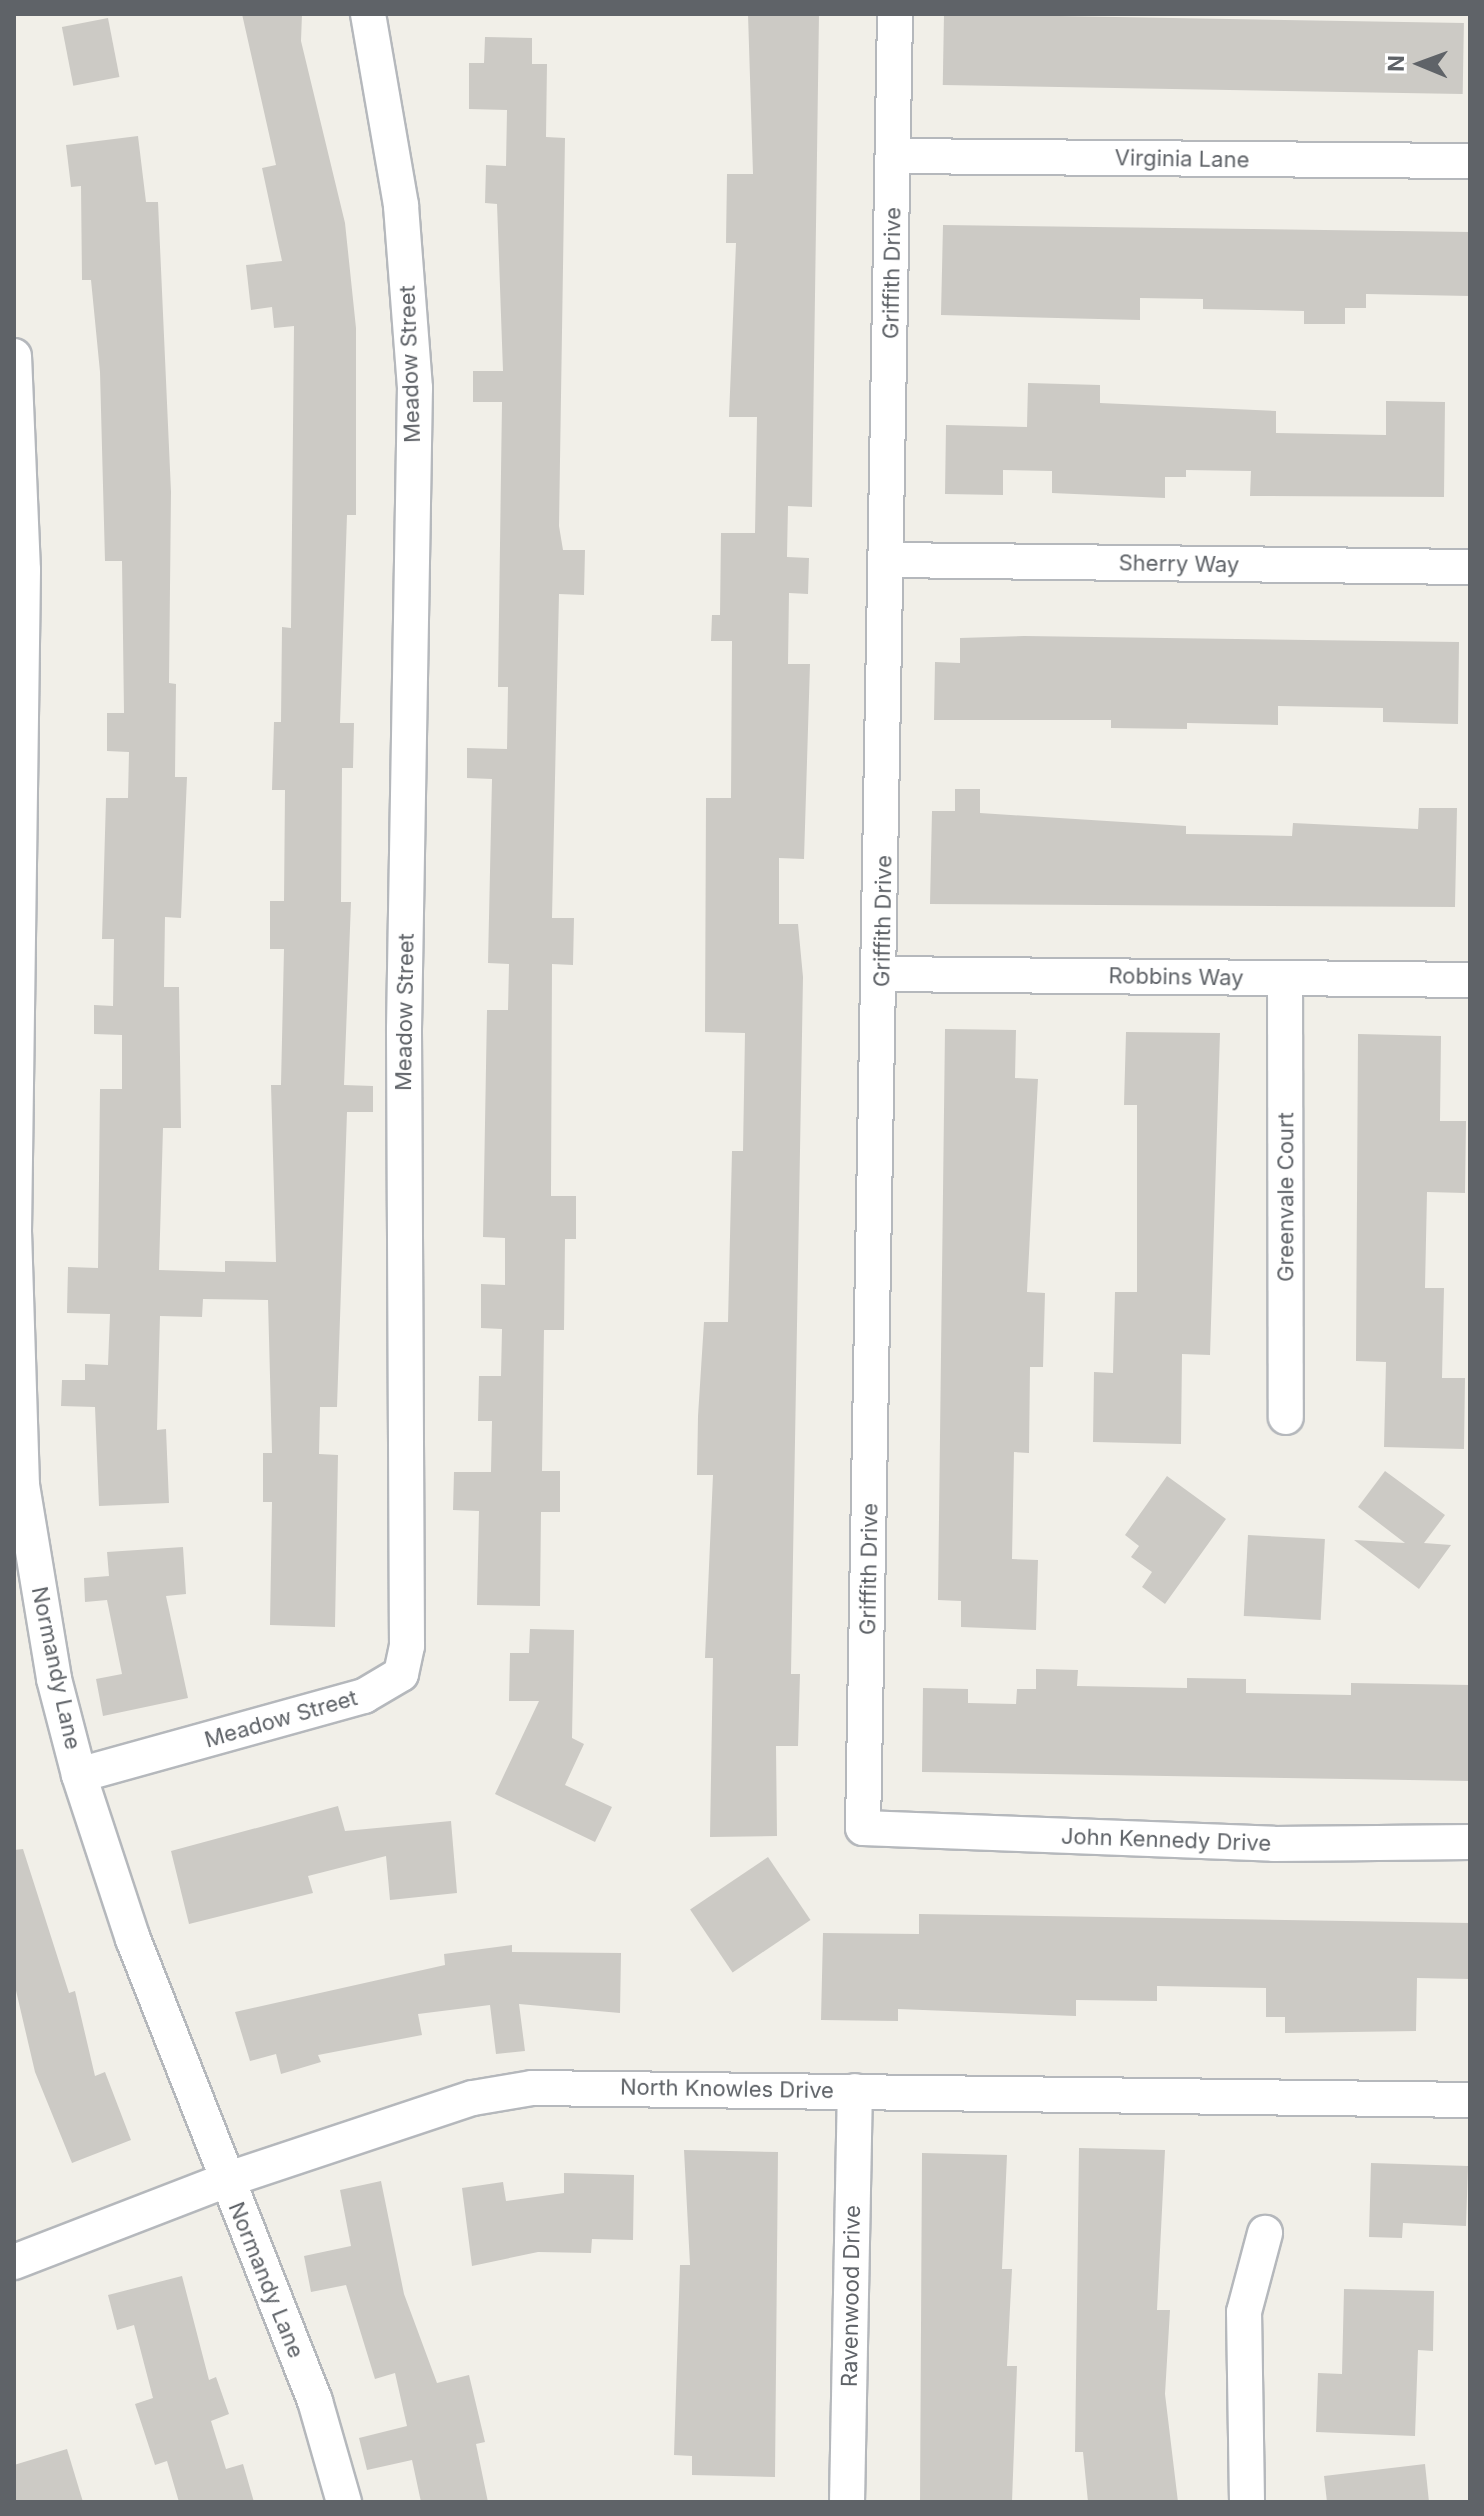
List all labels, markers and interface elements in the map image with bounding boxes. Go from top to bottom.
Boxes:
north arrow [1380,24,1460,104]
text: N [1383,55,1409,72]
street label: Virginia Lane [1114,145,1250,173]
street label: Griffith Drive [878,207,906,339]
street label: Meadow Street [394,285,426,443]
street label: Sherry Way [1118,550,1240,578]
street label: Griffith Drive [869,855,897,987]
street label: Meadow Street [390,933,420,1091]
street label: Robbins Way [1108,963,1244,991]
street label: Greenvale Court [1273,1112,1299,1282]
street label: Griffith Drive [855,1503,883,1635]
street label: Normandy Lane [26,1584,86,1752]
street label: Meadow Street [202,1685,360,1753]
street label: John Kennedy Drive [1060,1823,1272,1857]
street label: North Knowles Drive [620,2074,834,2104]
street label: Normandy Lane [223,2198,309,2362]
street label: Ravenwood Drive [836,2205,866,2387]

